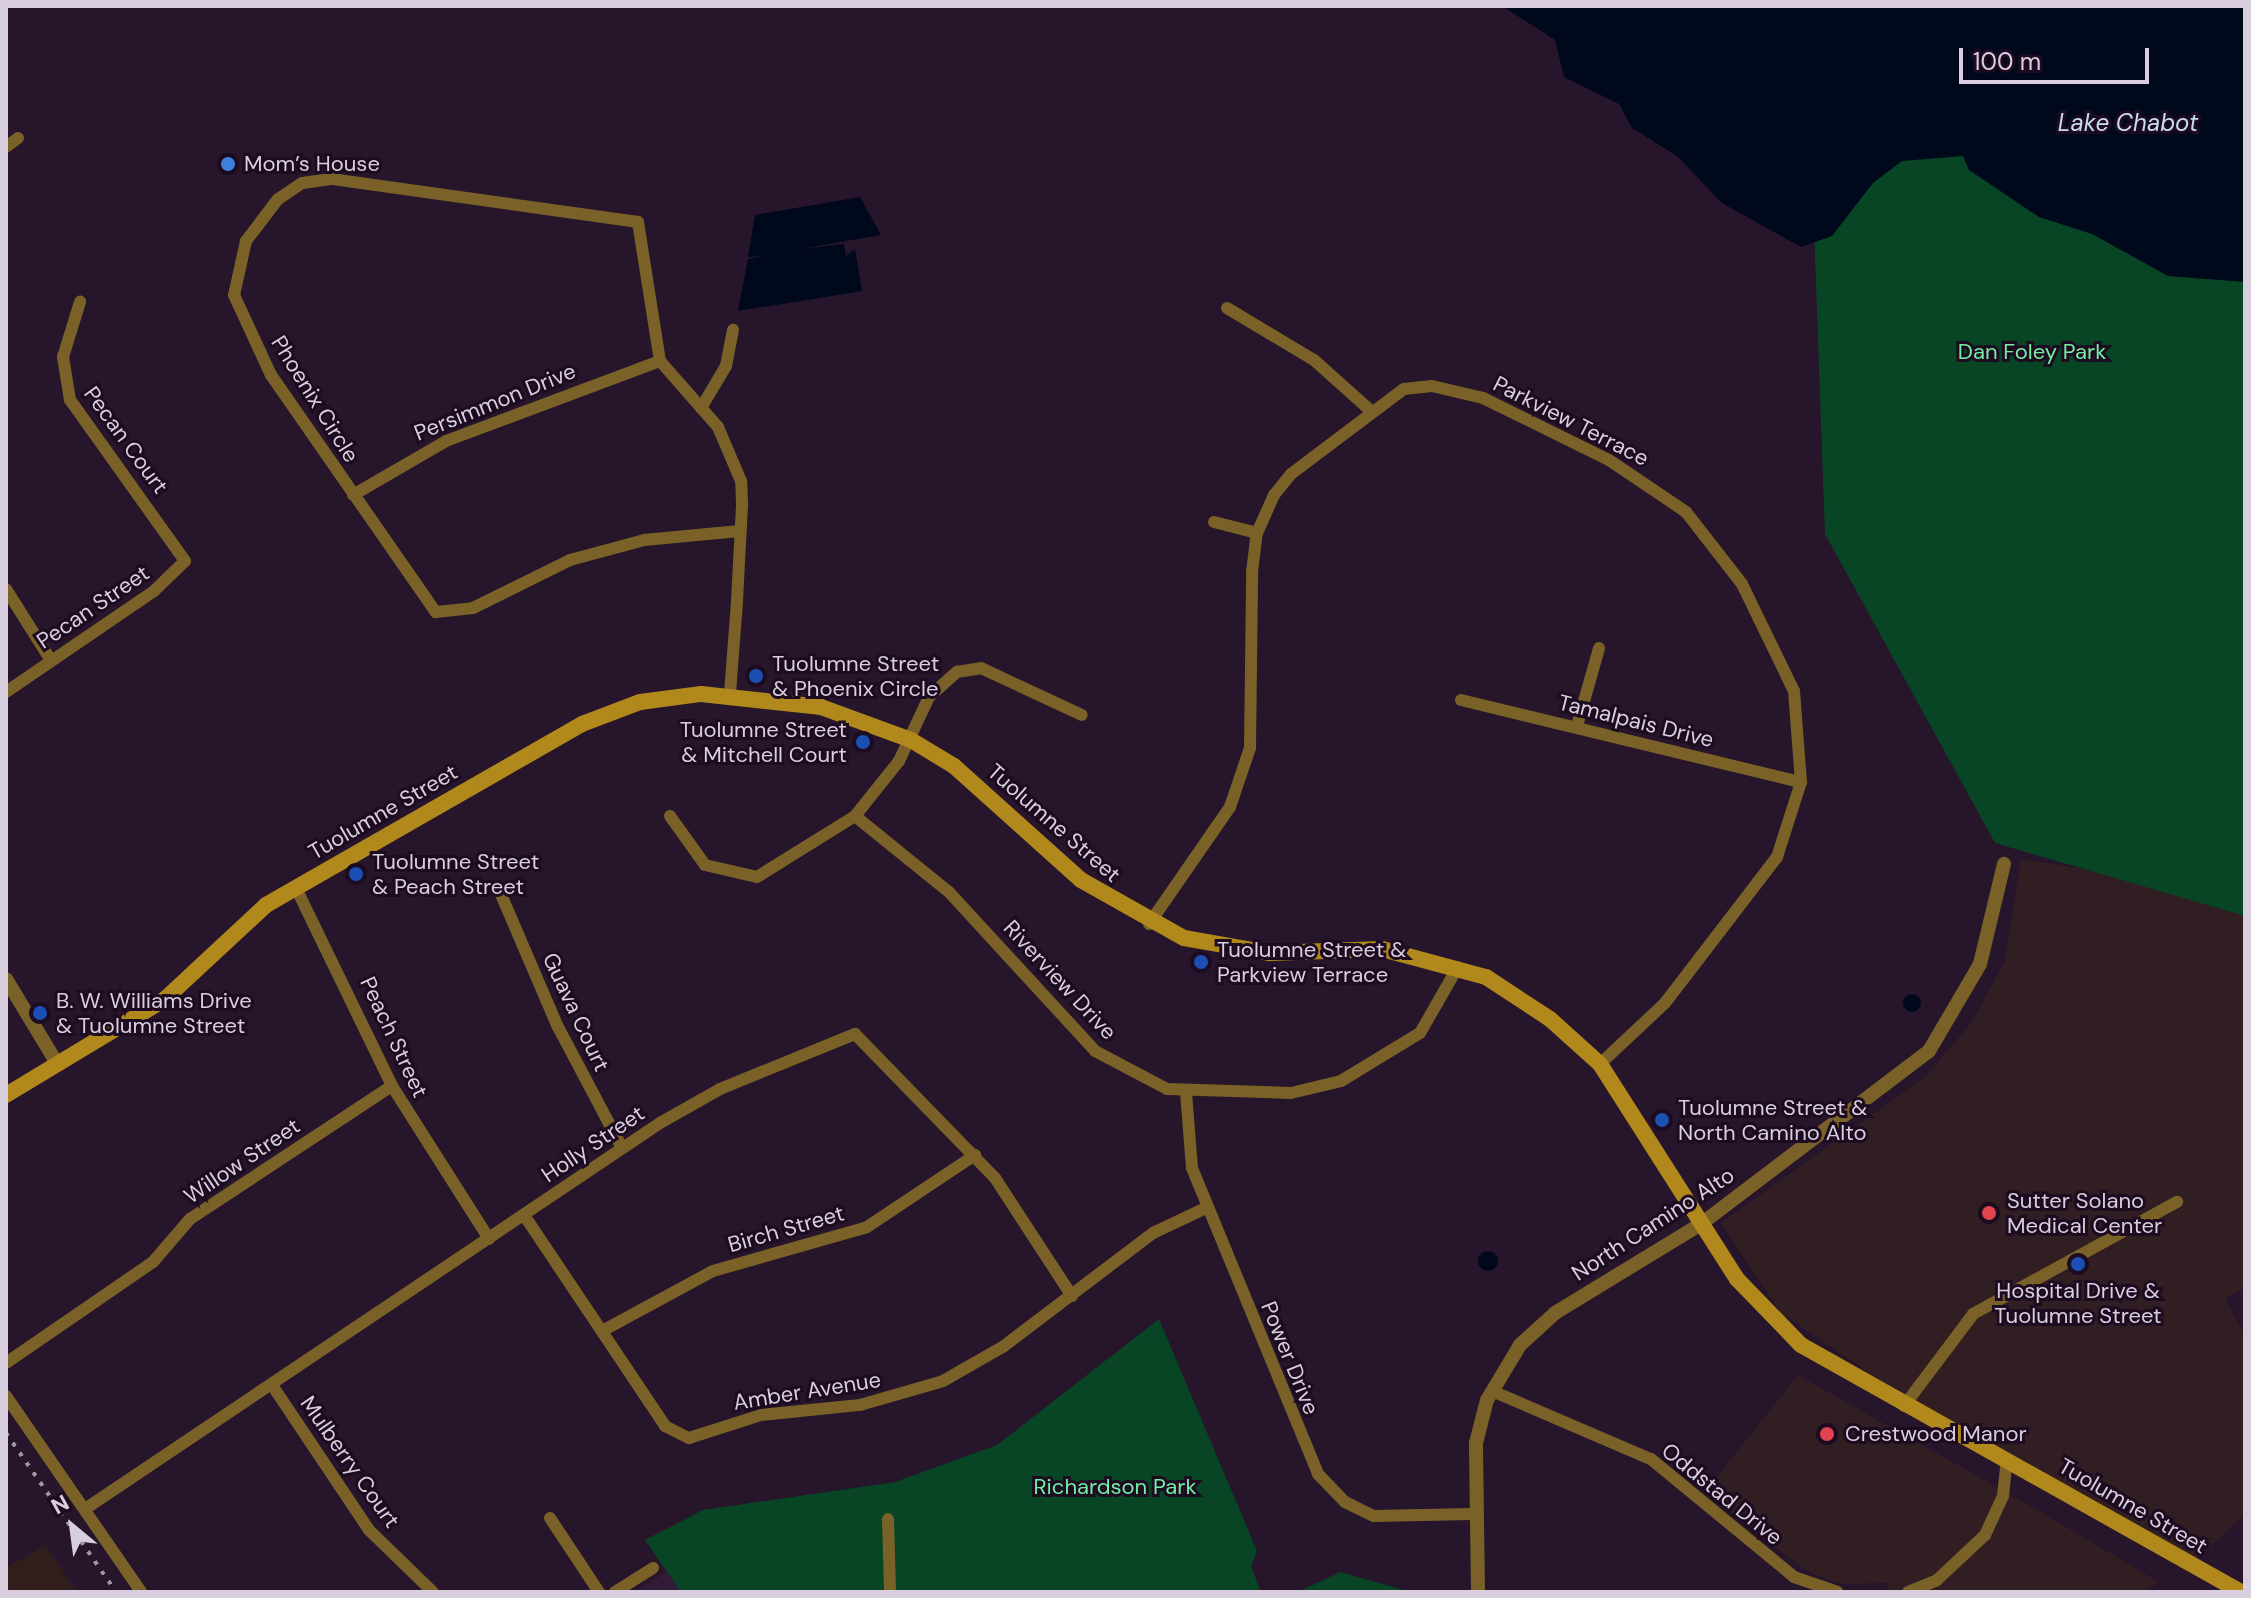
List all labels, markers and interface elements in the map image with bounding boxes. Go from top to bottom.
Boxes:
scale bar [1963,32,2153,82]
text: 100 m [1973,46,2041,77]
water label: Lake Chabot [2058,109,2198,137]
place label: Mom’s House [244,151,380,177]
marker: Mom’s House [219,155,237,173]
street label: Phoenix Circle [266,331,364,467]
park label: Dan Foley Park [1958,339,2106,365]
street label: Persimmon Drive [410,358,580,446]
street label: Parkview Terrace [1489,370,1653,472]
street label: Pecan Court [78,381,174,499]
street label: Pecan Street [32,560,154,654]
place label: Tuolumne Street & Phoenix Circle [772,650,939,702]
marker: Tuolumne Street & Phoenix Circle [747,667,765,685]
street label: Tamalpais Drive [1556,689,1716,753]
place label: Tuolumne Street & Mitchell Court [680,716,847,768]
marker: Tuolumne Street & Mitchell Court [854,733,872,751]
street label: Tuolumne Street [982,758,1126,888]
street label: Tuolumne Street [304,759,462,865]
place label: Tuolumne Street & Peach Street [372,848,539,900]
marker: Tuolumne Street & Peach Street [347,865,365,883]
street label: Riverview Drive [998,915,1122,1045]
place label: Tuolumne Street & Parkview Terrace [1217,936,1406,988]
street label: Guava Court [537,948,615,1076]
marker: Tuolumne Street & Parkview Terrace [1192,953,1210,971]
street label: Peach Street [355,973,433,1101]
place label: B. W. Williams Drive & Tuolumne Street [56,987,252,1038]
marker: B. W. Williams Drive & Tuolumne Street [31,1004,49,1022]
place label: Tuolumne Street & North Camino Alto [1678,1094,1867,1146]
street label: Holly Street [537,1100,649,1188]
marker: Tuolumne Street & North Camino Alto [1653,1111,1671,1129]
street label: Willow Street [179,1113,305,1209]
street label: North Camino Alto [1567,1162,1739,1286]
place label: Sutter Solano Medical Center [2007,1187,2162,1238]
street label: Birch Street [725,1200,847,1258]
marker: Sutter Solano Medical Center [1978,1202,2000,1224]
marker: Hospital Drive & Tuolumne Street [2069,1255,2087,1273]
place label: Hospital Drive & Tuolumne Street [1994,1277,2162,1328]
street label: Power Drive [1255,1298,1325,1418]
street label: Amber Avenue [731,1366,883,1416]
street label: Mulberry Court [295,1391,405,1533]
place label: Crestwood Manor [1845,1421,2027,1447]
marker: Crestwood Manor [1816,1423,1838,1445]
street label: Oddstad Drive [1656,1437,1788,1551]
street label: Tuolumne Street [2054,1453,2212,1559]
park label: Richardson Park [1033,1474,1197,1500]
north arrow [32,1486,112,1566]
text: N [46,1488,74,1521]

